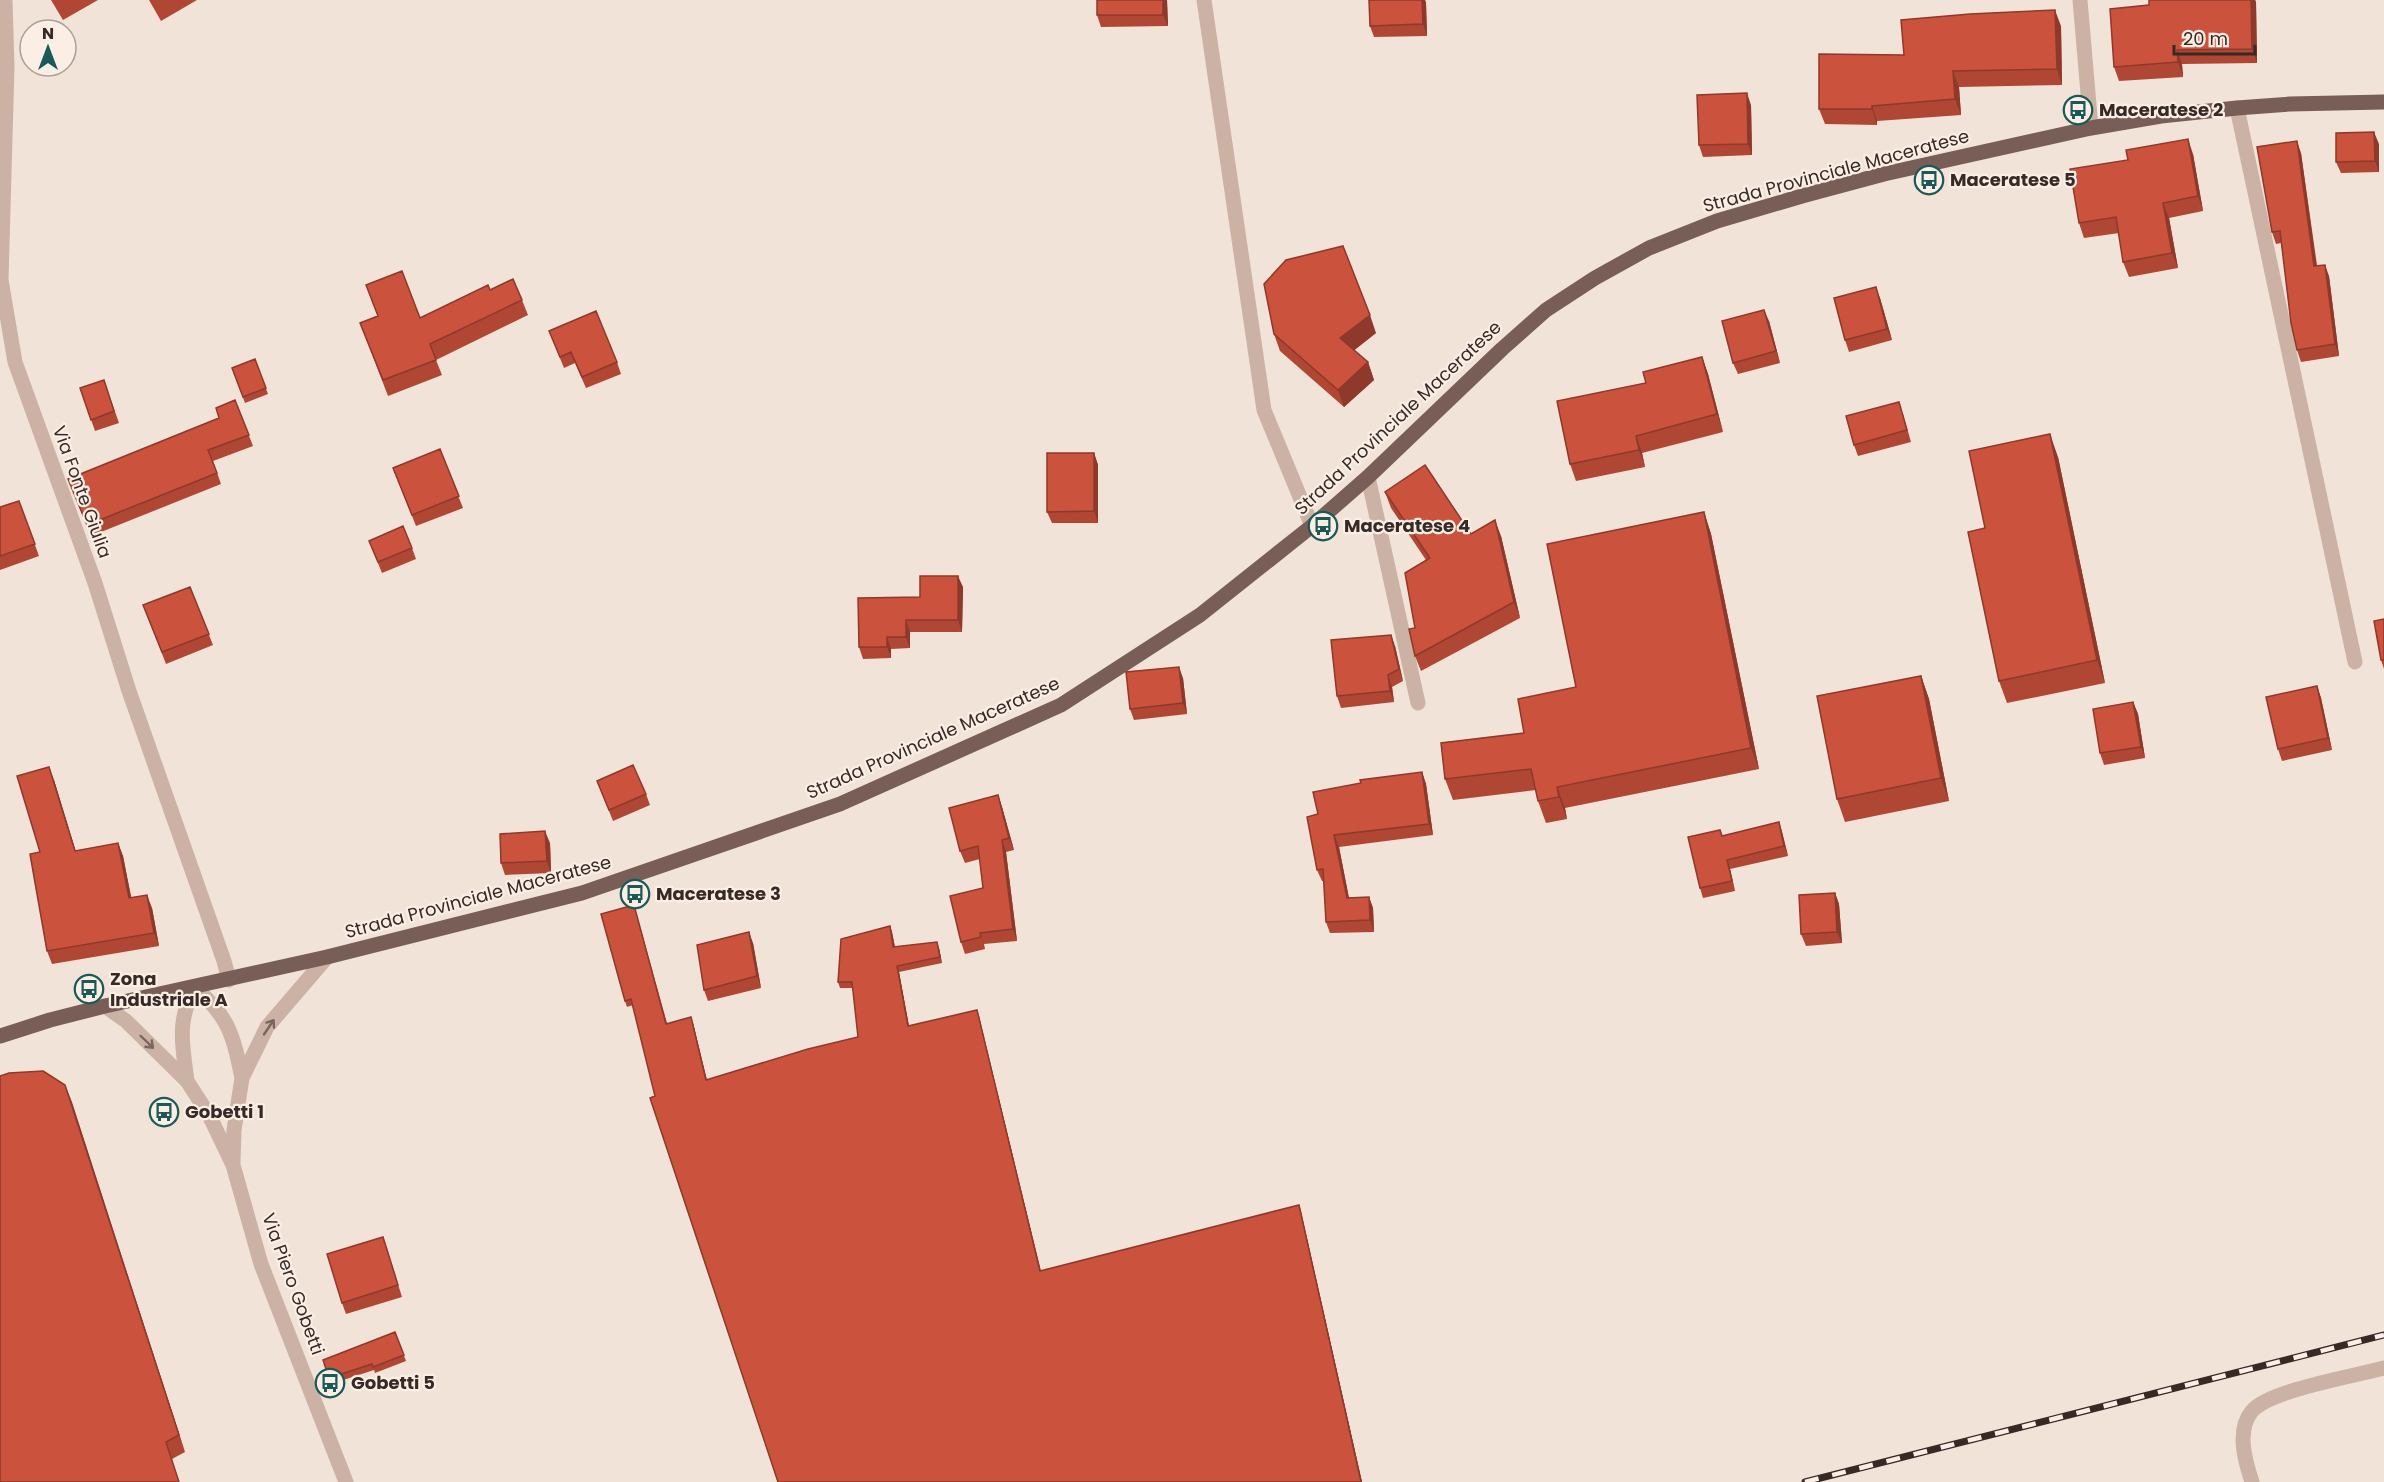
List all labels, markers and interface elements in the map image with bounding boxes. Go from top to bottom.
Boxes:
north arrow [18,18,78,78]
scale bar [2174,18,2255,56]
text: N [42,22,54,45]
text: 20 m [2183,26,2228,51]
bus stop icon: Maceratese 2 [2062,94,2094,126]
place label: Maceratese 2 [2099,97,2223,122]
street label: Strada Provinciale Maceratese [1700,123,1972,218]
bus stop icon: Maceratese 5 [1913,164,1945,196]
place label: Maceratese 5 [1950,167,2076,192]
street label: Strada Provinciale Maceratese [1289,315,1507,520]
street label: Via Fonte Giulia [47,422,118,562]
bus stop icon: Maceratese 4 [1307,510,1339,542]
place label: Maceratese 4 [1344,513,1470,538]
street label: Strada Provinciale Maceratese [802,670,1063,805]
street label: Strada Provinciale Maceratese [342,849,614,944]
bus stop icon: Maceratese 3 [619,878,651,910]
place label: Maceratese 3 [656,881,781,906]
place label: Zona Industriale A [110,966,228,1012]
bus stop icon: Zona Industriale A [73,973,105,1005]
one-way arrow [263,1019,275,1035]
one-way arrow [140,1035,155,1049]
bus stop icon: Gobetti 1 [148,1096,180,1128]
place label: Gobetti 1 [185,1099,264,1124]
street label: Via Piero Gobetti [256,1210,331,1358]
bus stop icon: Gobetti 5 [314,1367,346,1399]
place label: Gobetti 5 [351,1370,435,1395]

